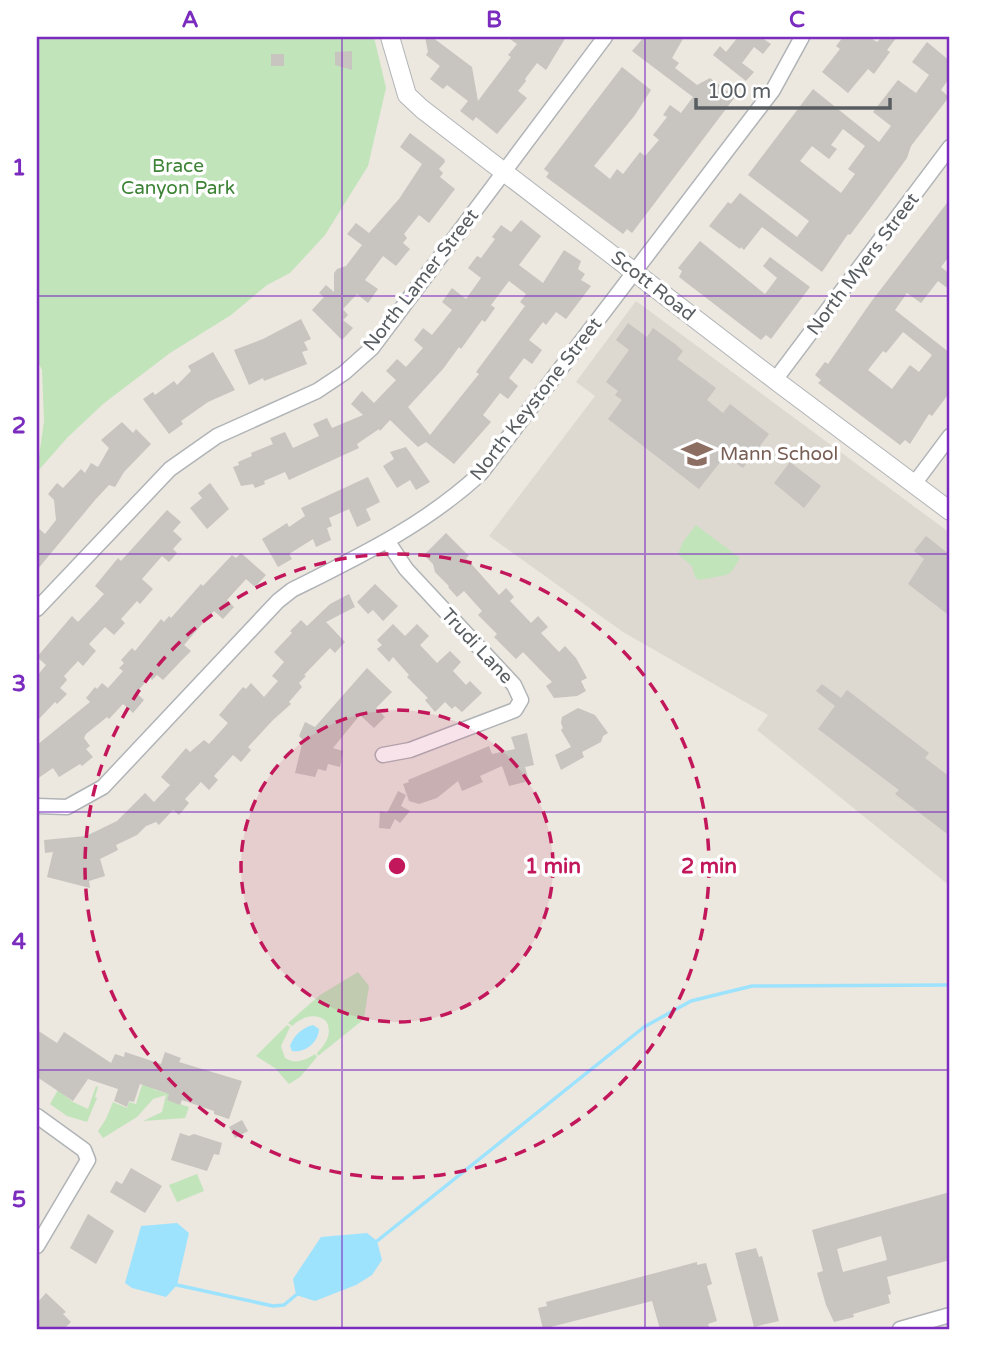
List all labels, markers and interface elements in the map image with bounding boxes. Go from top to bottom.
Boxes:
text: A [181,6,199,34]
text: B [486,6,502,34]
text: C [789,6,805,34]
scale bar [696,66,891,110]
text: 100 m [707,79,771,104]
text: 1 [12,154,26,182]
park label: Brace Canyon Park [121,155,235,199]
street label: North Myers Street [802,189,924,339]
street label: North Lamer Street [359,205,483,355]
street label: Scott Road [607,246,699,326]
street label: North Keystone Street [466,313,606,485]
text: 2 [12,412,26,440]
school or university icon: Mann School [680,437,714,471]
place label: Mann School [720,443,838,465]
street label: Trudi Lane [437,604,517,688]
text: 3 [12,670,26,698]
centre of rings [385,854,409,878]
text: 1 min [525,854,581,879]
text: 2 min [681,854,737,879]
text: 4 [12,928,27,956]
text: 5 [12,1186,26,1214]

